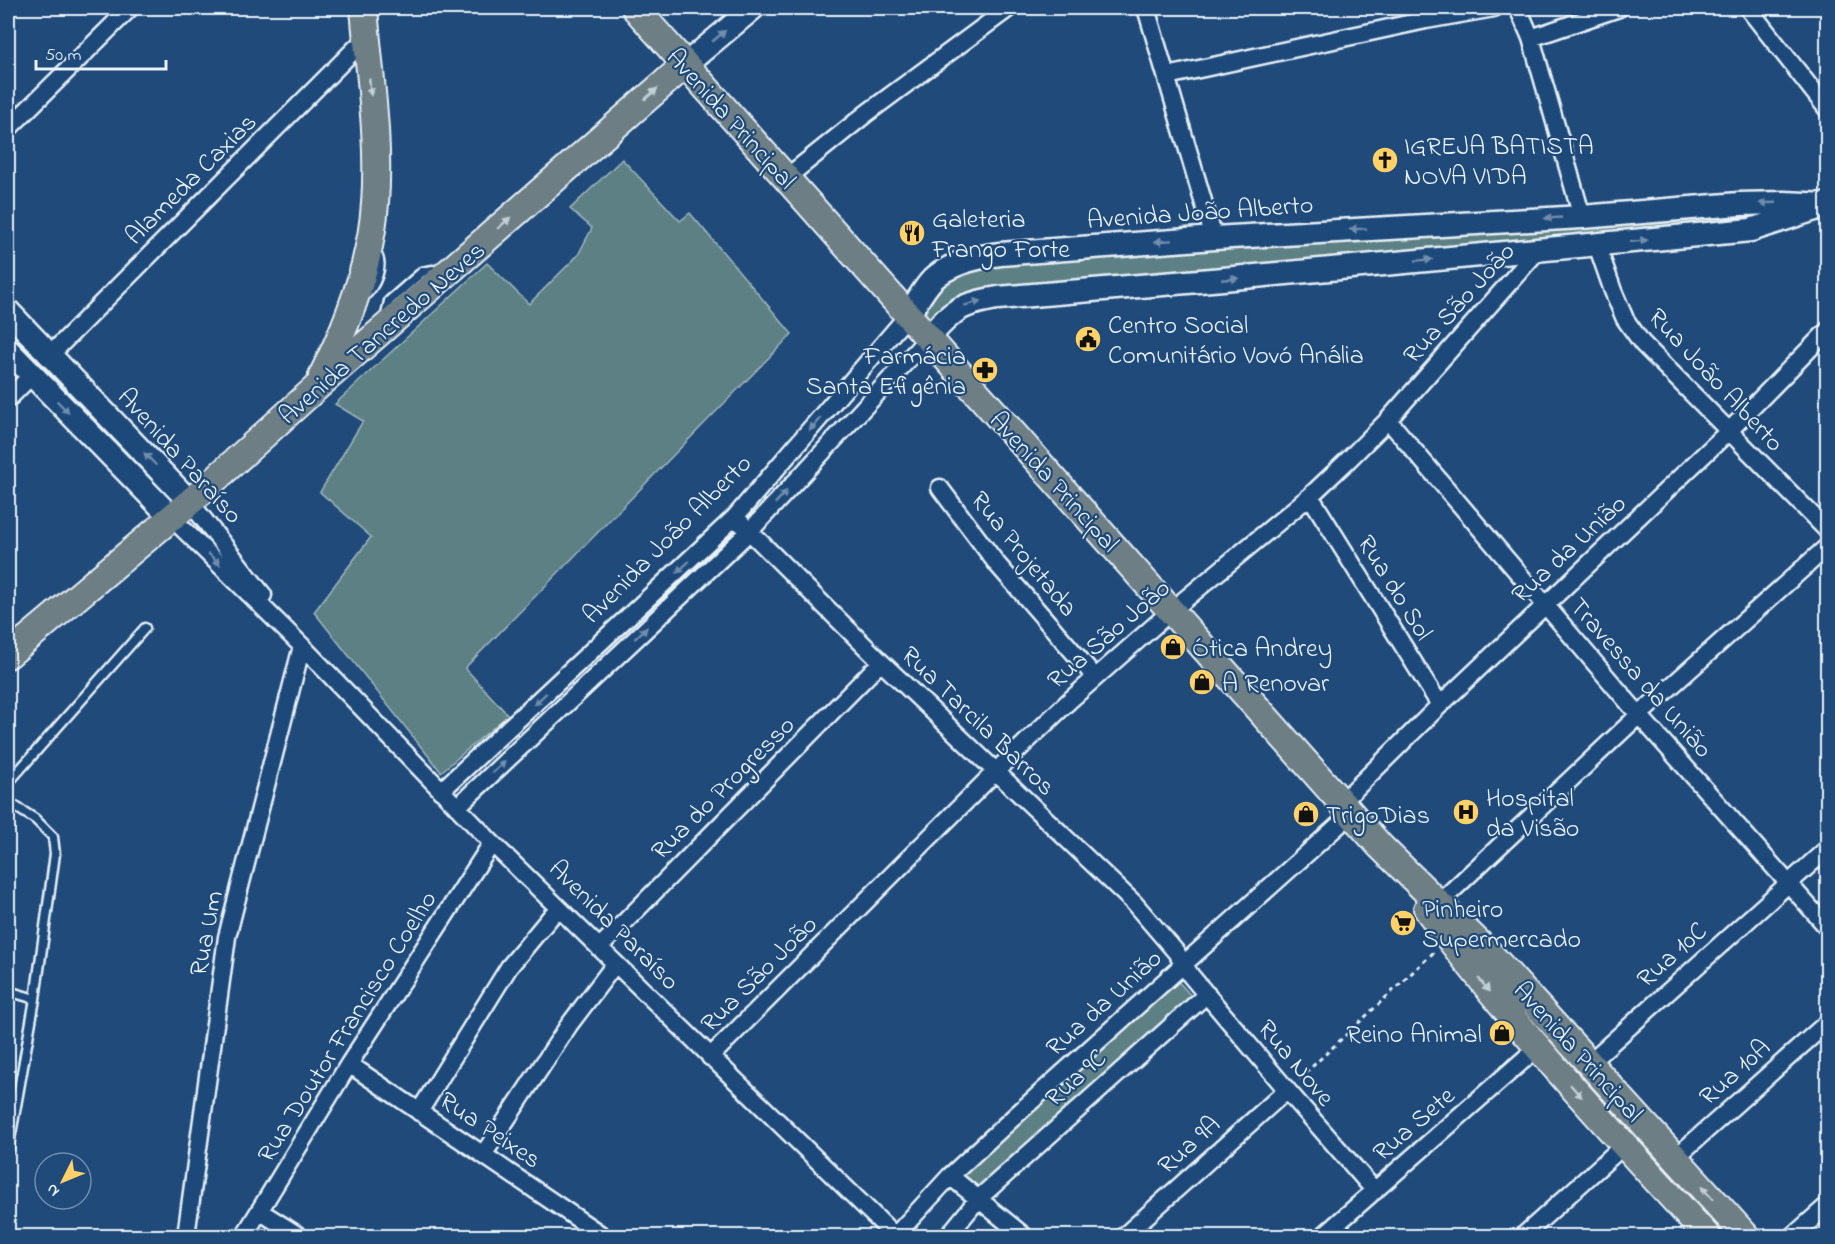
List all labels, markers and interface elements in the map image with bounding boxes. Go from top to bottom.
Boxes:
one-way arrow [711,30,726,43]
scale bar [36,33,166,71]
street label: Avenida Principal [656,41,804,199]
text: 50 m [45,43,82,69]
one-way arrow [366,77,375,96]
one-way arrow [643,88,659,101]
street label: Alameda Caxias [117,105,267,255]
place label: IGREJA BATISTA NOVA VIDA [1404,129,1594,197]
church icon: IGREJA BATISTA NOVA VIDA [1370,145,1400,175]
street label: Avenida João Alberto [1086,187,1315,241]
one-way arrow [1759,199,1778,208]
place label: Galeteria Frango Forte [931,202,1070,270]
one-way arrow [1543,214,1562,223]
one-way arrow [496,217,511,230]
restaurant icon: Galeteria Frango Forte [897,218,927,248]
one-way arrow [1348,225,1367,234]
street label: Avenida Tancredo Neves [271,233,495,435]
street label: Rua São João [1395,235,1525,373]
one-way arrow [1630,236,1649,246]
one-way arrow [1154,237,1173,246]
one-way arrow [1415,255,1434,265]
one-way arrow [1220,274,1239,284]
one-way arrow [964,298,982,307]
street label: Rua João Alberto [1638,300,1792,462]
place label: Centro Social Comunitário Vovó Anália [1108,308,1364,376]
public building icon: Centro Social Comunitário Vovó Anália [1073,324,1103,354]
place label: Farmácia Santa Efigênia [806,339,966,407]
pharmacy icon: Farmácia Santa Efigênia [970,355,1000,385]
street label: Avenida Paraíso [107,380,251,534]
one-way arrow [56,400,71,414]
street label: Avenida Principal [979,404,1127,562]
one-way arrow [809,416,822,432]
street label: Avenida João Alberto [575,447,762,634]
one-way arrow [143,452,157,467]
street label: Rua Projetada [960,484,1085,626]
street label: Rua da União [1504,487,1636,614]
one-way arrow [774,490,788,505]
street label: Rua do Sol [1346,528,1441,649]
one-way arrow [206,551,220,565]
one-way arrow [676,560,691,574]
street label: Rua São João [1040,571,1180,700]
street label: Travessa da União [1559,590,1720,768]
one-way arrow [634,627,648,641]
place label: Ótica Andrey [1192,631,1332,669]
shop icon: Ótica Andrey [1158,632,1188,662]
street label: Rua Tarcila Barros [891,638,1063,806]
place label: A Renovar [1222,666,1330,704]
shop icon: A Renovar [1187,667,1217,697]
one-way arrow [533,692,548,706]
street label: Rua do Progresso [643,708,805,870]
one-way arrow [492,760,507,774]
place label: Hospital da Visão [1486,781,1579,849]
hospital icon: Hospital da Visão [1451,797,1481,827]
place label: TrigoDias [1326,798,1430,836]
shop icon: TrigoDias [1291,799,1321,829]
street label: Avenida Paraíso [539,852,687,1000]
street label: Rua Doutor Francisco Coelho [249,884,448,1171]
street label: Rua Um [181,888,235,980]
place label: Pinheiro Supermercado [1422,892,1581,960]
street label: Rua São João [693,908,827,1042]
supermarket icon: Pinheiro Supermercado [1388,908,1418,938]
street label: Rua 10C [1629,914,1717,998]
street label: Rua da União [1038,941,1172,1067]
street label: Avenida Principal [1503,974,1651,1132]
one-way arrow [1478,977,1490,992]
street label: Rua Nove [1247,1012,1343,1116]
place label: Reino Animal [1346,1017,1482,1055]
shop icon: Reino Animal [1487,1018,1517,1048]
street label: Rua 10A [1692,1031,1780,1116]
street label: Rua 9C [1038,1041,1116,1117]
street label: Rua Sete [1365,1078,1465,1172]
street label: Rua Peixes [431,1083,548,1180]
one-way arrow [1569,1084,1583,1099]
street label: Rua 9A [1150,1107,1230,1185]
north arrow [33,1151,93,1211]
text: N [41,1178,66,1202]
one-way arrow [1701,1186,1714,1201]

